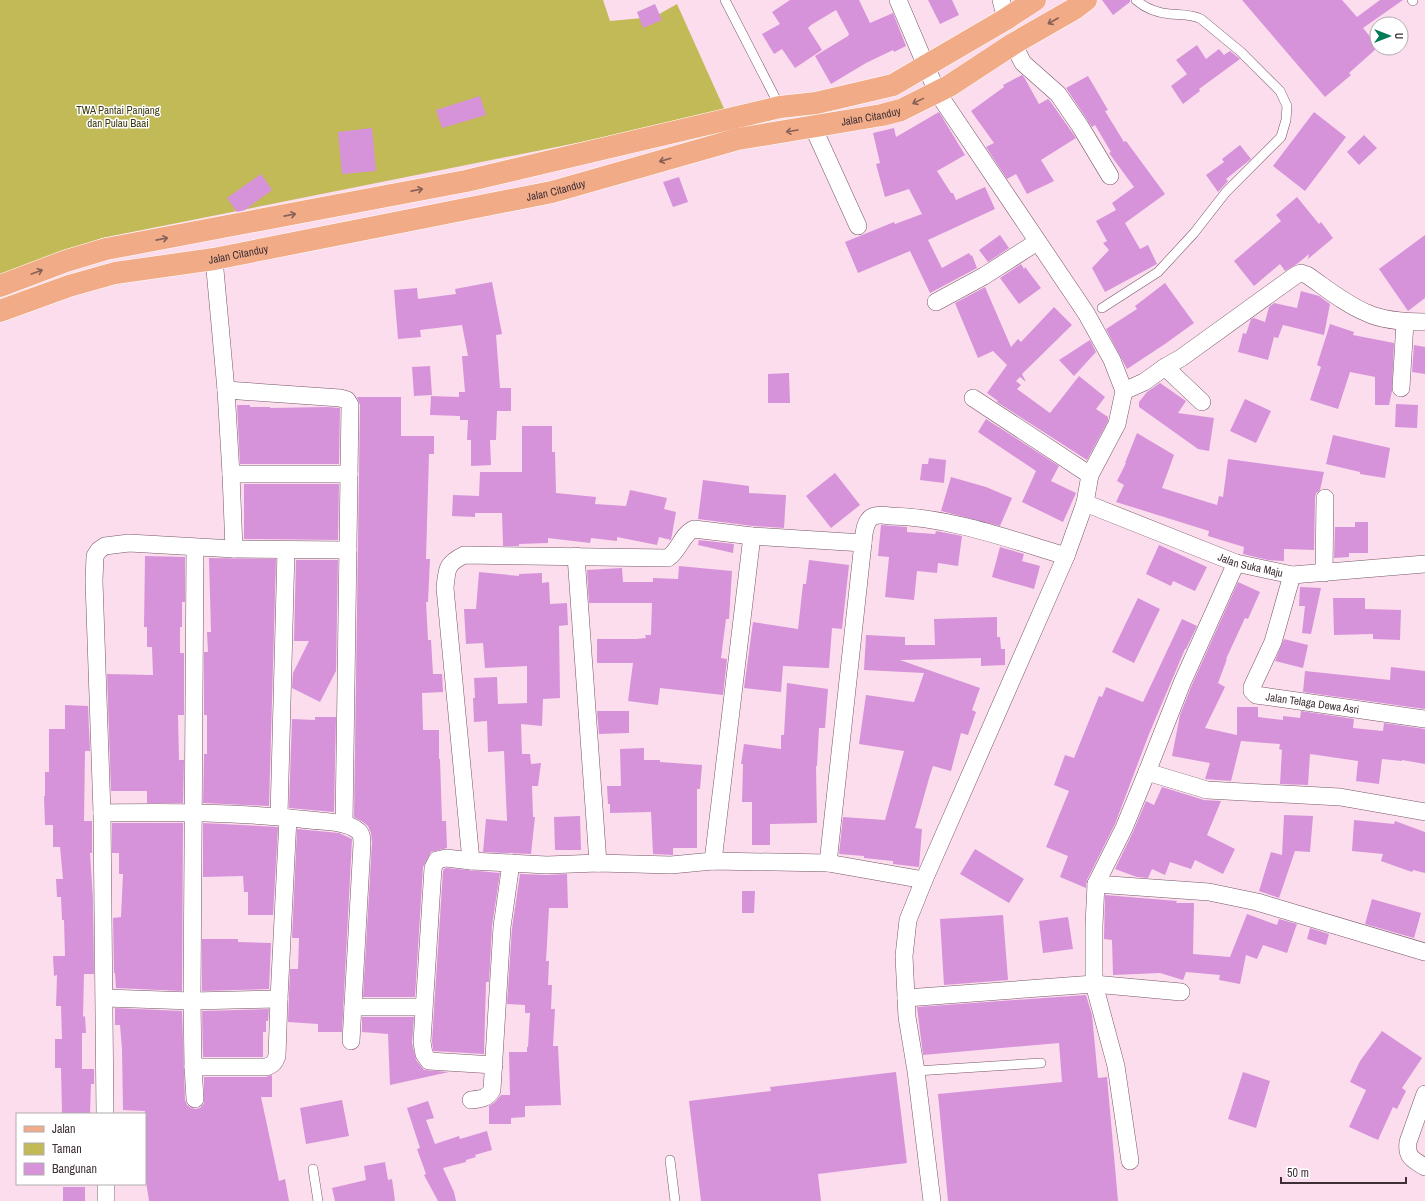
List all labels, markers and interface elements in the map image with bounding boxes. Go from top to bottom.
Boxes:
north arrow [1369,16,1409,56]
one-way arrow [1047,17,1059,25]
text: U [1392,33,1406,39]
one-way arrow [912,98,924,106]
park label: TWA Pantai Panjang dan Pulau Baai [76,103,160,130]
street label: Jalan Citanduy [840,103,903,129]
one-way arrow [786,127,799,135]
one-way arrow [659,157,672,164]
street label: Jalan Citanduy [525,176,587,204]
one-way arrow [410,186,423,194]
one-way arrow [283,210,296,218]
one-way arrow [155,234,168,242]
street label: Jalan Citanduy [208,241,270,267]
one-way arrow [30,268,42,276]
street label: Jalan Suka Maju [1216,550,1284,580]
street label: Jalan Telaga Dewa Asri [1265,689,1360,717]
legend [16,1113,146,1185]
text: Jalan [52,1121,76,1137]
text: Taman [52,1141,82,1157]
scale bar [1281,1159,1406,1185]
text: Bangunan [52,1161,97,1177]
text: 50 m [1287,1165,1309,1181]

